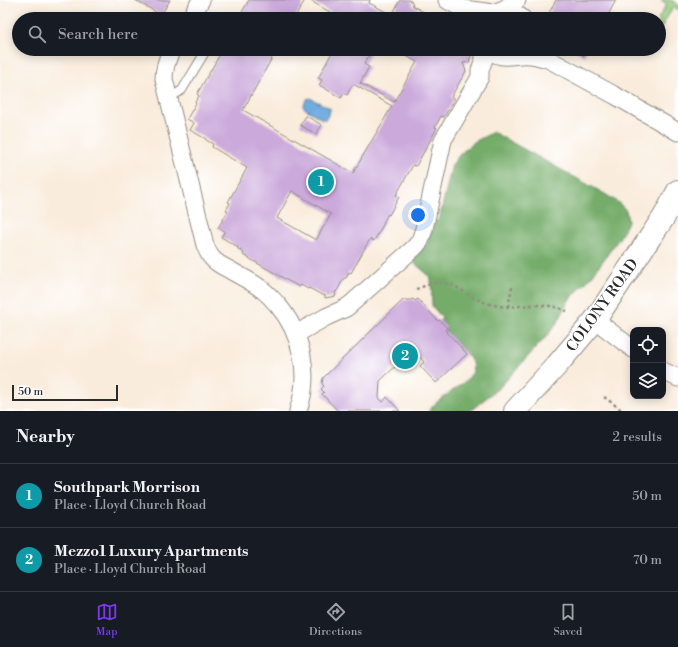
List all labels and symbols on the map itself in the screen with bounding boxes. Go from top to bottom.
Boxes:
pin: 1 [308,167,334,197]
your location [408,205,428,225]
street label: COLONY ROAD [562,255,643,356]
pin: 2 [392,341,418,371]
scale bar [12,383,118,402]

